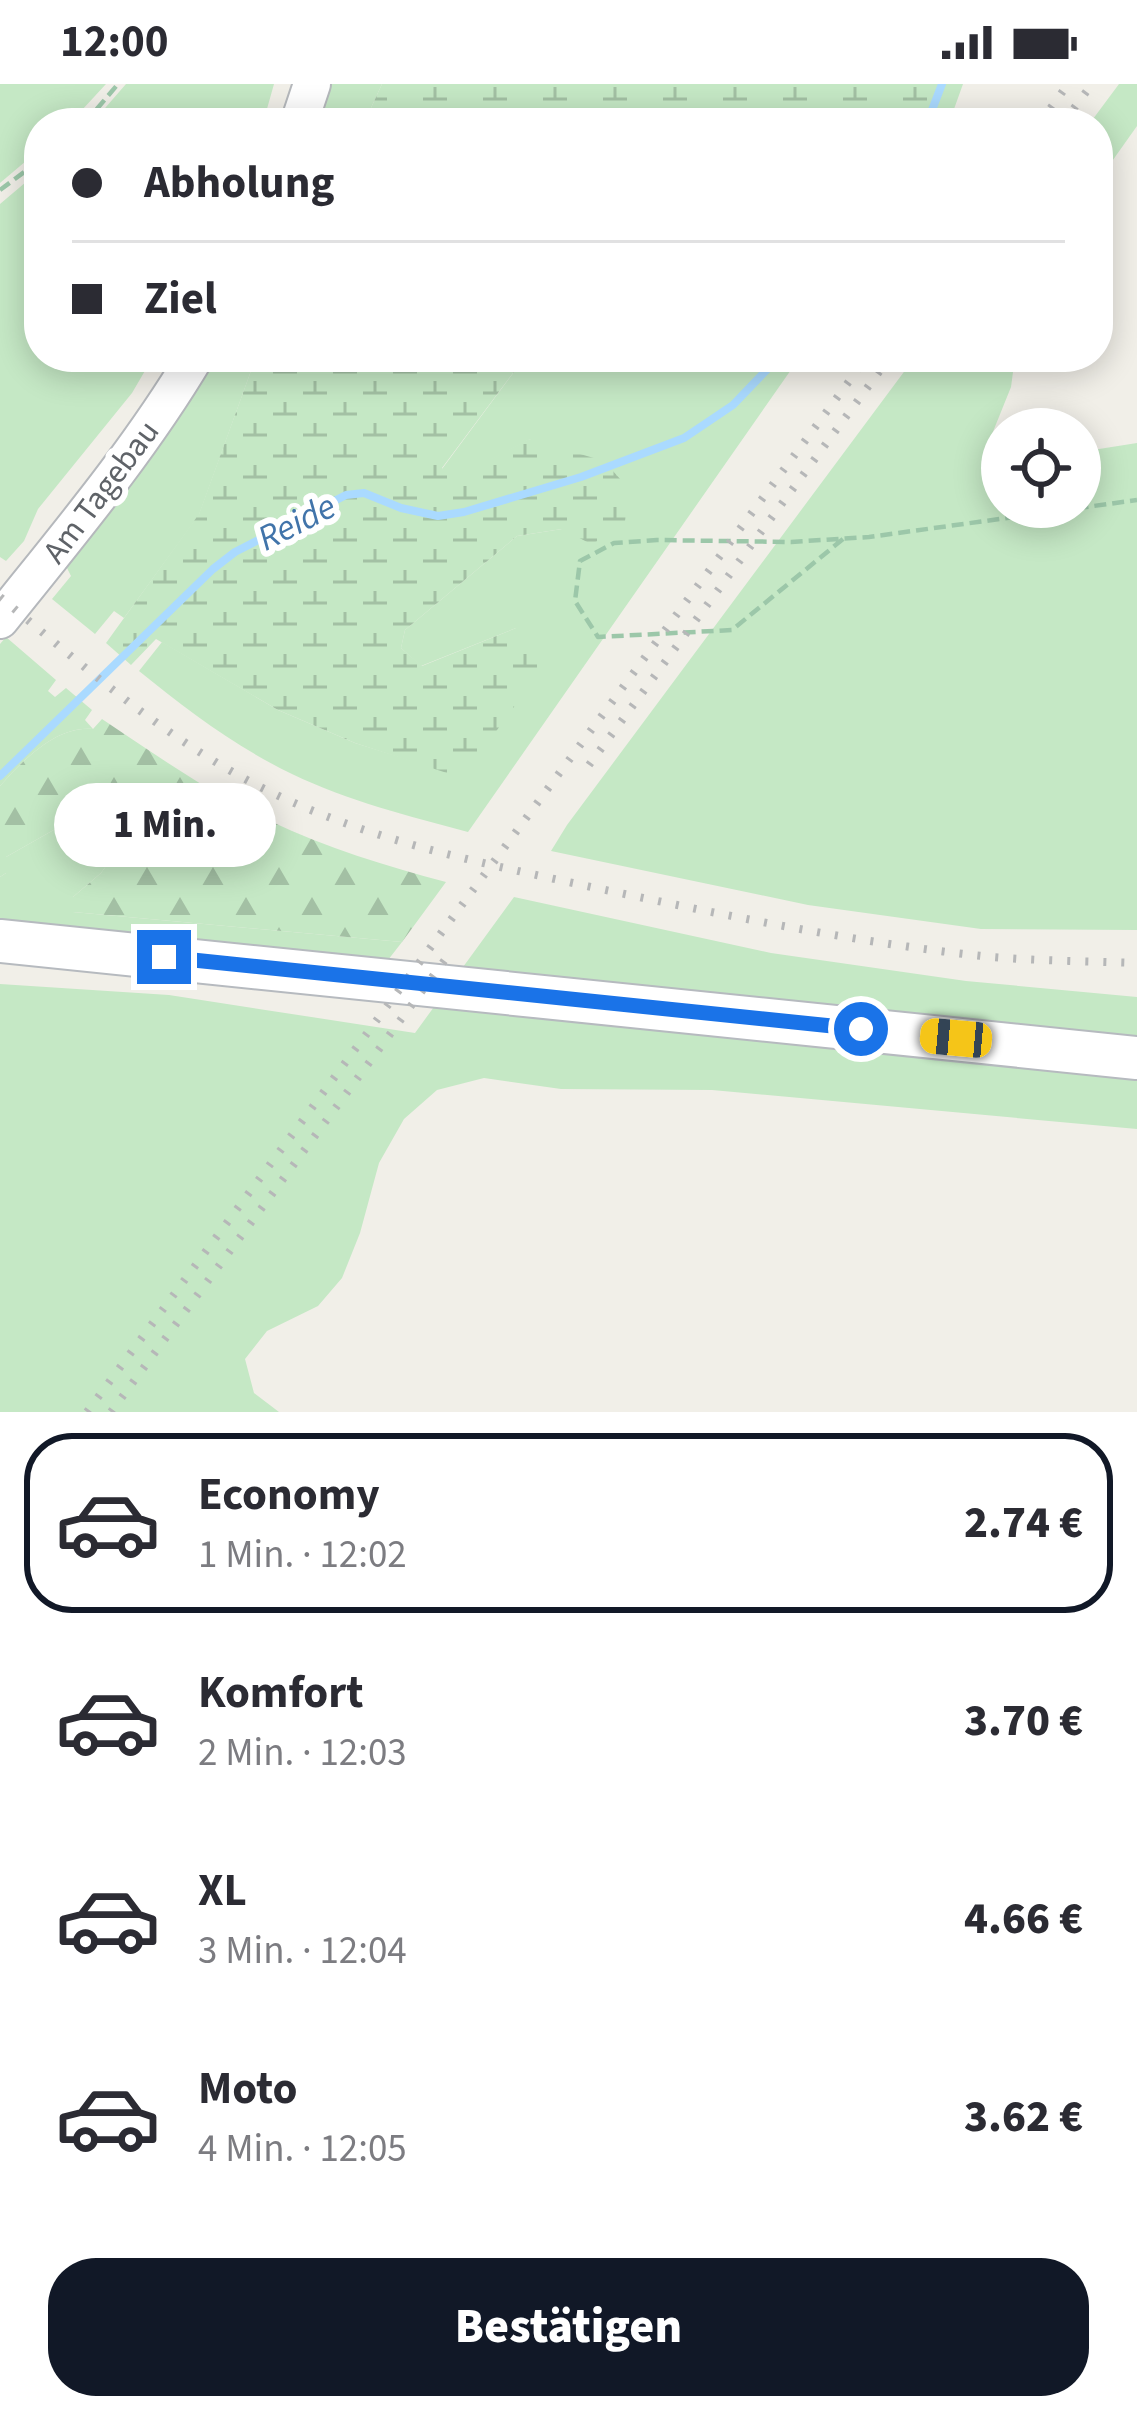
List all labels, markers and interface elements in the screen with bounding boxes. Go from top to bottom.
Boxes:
text: 12:00 [60,10,169,74]
text: Abholung [144,151,334,215]
text: Ziel [144,267,217,331]
map controls [981,408,1101,528]
button: locate [981,408,1101,528]
street label: Am Tagebau [32,410,171,573]
water label: Reide [249,481,345,564]
callout: 1 Min. [53,783,275,867]
text: 1 Min. [113,797,217,853]
route end [137,930,191,984]
route start [834,1002,888,1056]
car [919,1017,993,1059]
text: Economy [198,1463,380,1527]
icon: car [54,1469,162,1577]
text: 2.74 € [964,1491,1083,1555]
text: 1 Min. · 12:02 [198,1527,407,1583]
text: Komfort [198,1661,363,1725]
icon: car [54,1667,162,1775]
text: 3.70 € [964,1689,1083,1753]
text: 2 Min. · 12:03 [198,1725,407,1781]
text: XL [198,1859,247,1923]
icon: car [54,1865,162,1973]
text: 4.66 € [964,1887,1083,1951]
text: 3 Min. · 12:04 [198,1923,407,1979]
text: Moto [198,2057,297,2121]
icon: car [54,2063,162,2171]
text: 3.62 € [964,2085,1083,2149]
text: 4 Min. · 12:05 [198,2121,407,2177]
button: Bestätigen [48,2258,1089,2396]

